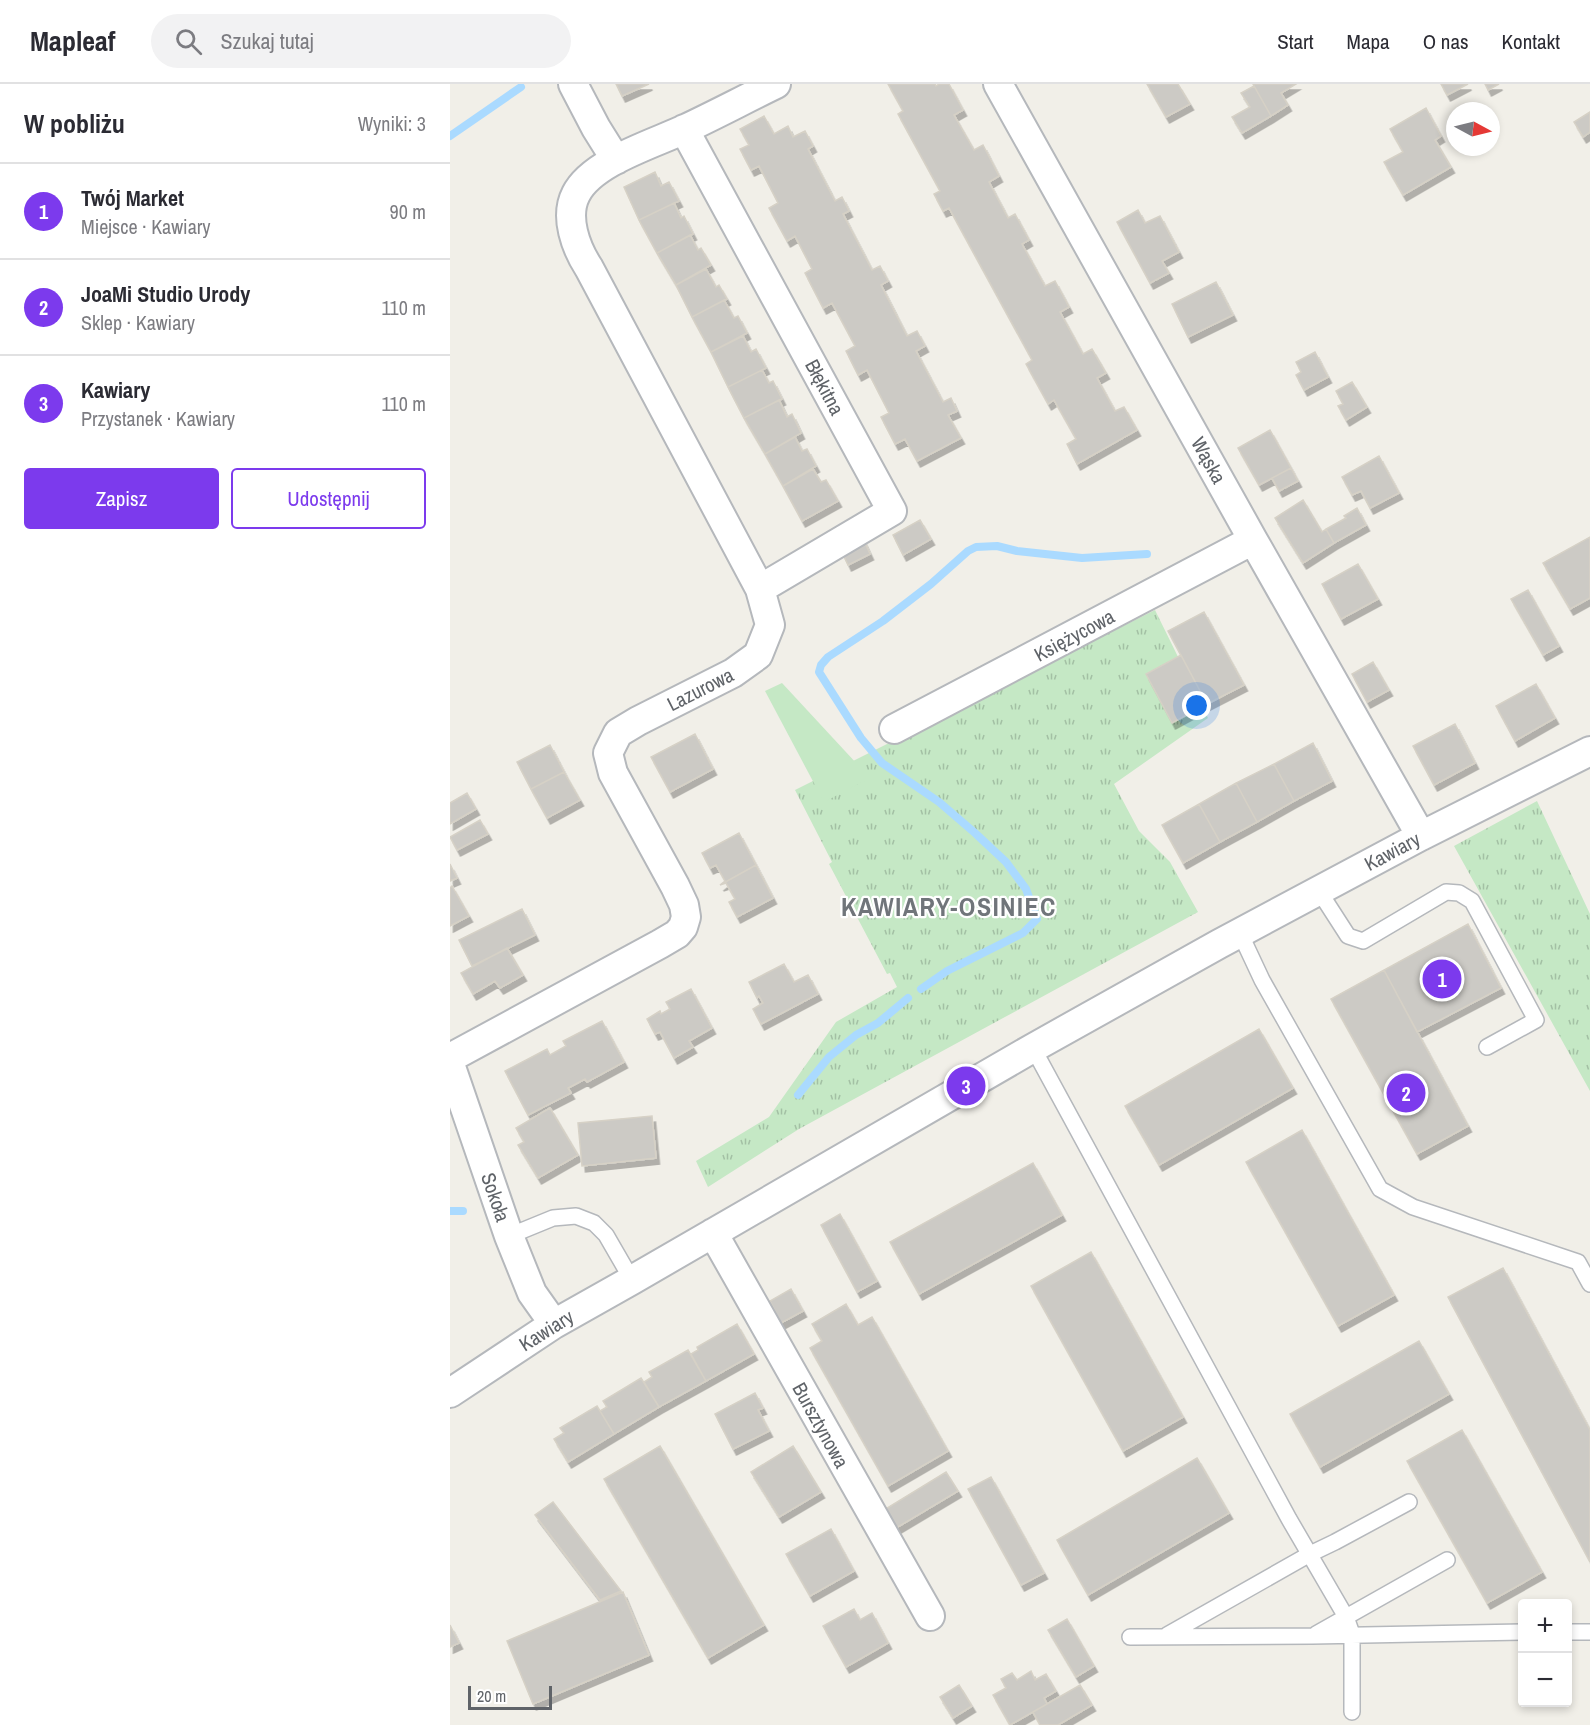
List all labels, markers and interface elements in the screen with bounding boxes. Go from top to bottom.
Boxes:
search box [151,14,571,68]
text: Mapleaf [30,22,115,60]
icon: search [172,25,205,58]
text: Szukaj tutaj [220,26,314,56]
text: Start [1277,27,1314,56]
text: Mapa [1347,27,1390,56]
text: O nas [1423,27,1469,56]
text: Kontakt [1502,27,1560,56]
north arrow [1446,102,1500,156]
text: W pobliżu [24,106,125,141]
text: Wyniki: 3 [358,110,426,137]
text: Twój Market [81,183,184,213]
text: 1 [39,198,48,225]
text: 90 m [390,198,426,225]
text: Miejsce · Kawiary [81,213,210,240]
text: JoaMi Studio Urody [81,279,250,309]
text: 2 [39,294,48,321]
text: 110 m [382,294,426,321]
text: Sklep · Kawiary [81,309,195,336]
street label: Błękitna [799,354,851,420]
text: Kawiary [81,375,150,405]
text: 3 [39,390,48,417]
text: 110 m [382,390,426,417]
text: Przystanek · Kawiary [81,405,235,432]
street label: Wąska [1185,432,1233,488]
button: Zapisz [24,468,219,529]
button: Udostępnij [231,468,426,529]
street label: Księżycowa [1029,603,1119,667]
street label: Lazurowa [662,661,738,717]
your location [1182,691,1211,720]
street label: Kawiary [1360,825,1425,877]
district label: KAWIARY-OSINIEC [841,889,1057,924]
pin: 1 [1422,956,1462,1002]
pin: 3 [946,1064,986,1108]
pin: 2 [1386,1070,1426,1116]
street label: Sokoła [475,1169,517,1225]
street label: Kawiary [514,1302,579,1357]
street label: Bursztynowa [786,1377,856,1473]
map controls [1518,1599,1572,1707]
button: + [1518,1599,1572,1653]
button: − [1518,1653,1572,1707]
scale bar [468,1683,552,1710]
text: 20 m [477,1685,506,1707]

